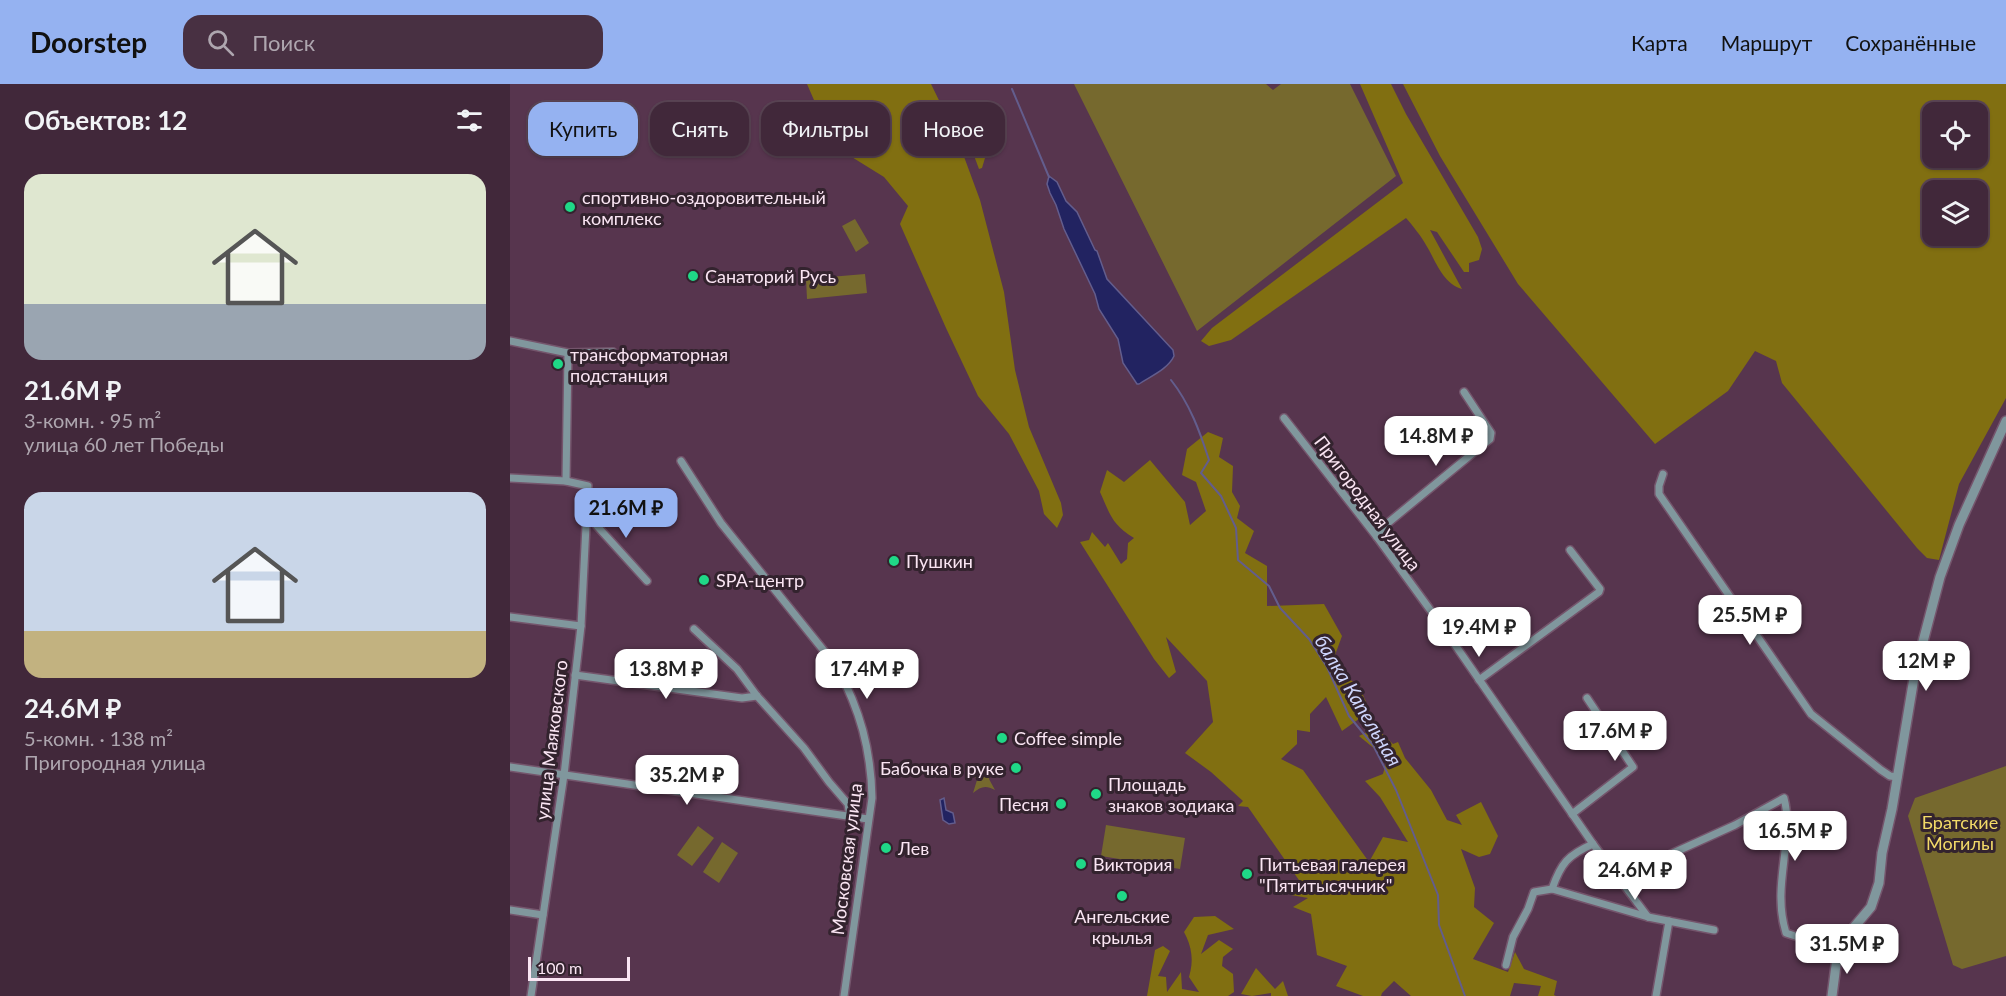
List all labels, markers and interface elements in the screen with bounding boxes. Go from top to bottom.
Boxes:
search box [183,15,603,69]
text: Doorstep [30,25,147,59]
icon: search [204,26,237,59]
text: Поиск [252,29,315,56]
text: Карта [1631,30,1688,55]
text: Маршрут [1721,30,1812,55]
text: Сохранённые [1845,30,1976,55]
chip: Купить [528,102,638,156]
chip: Снять [650,102,749,156]
chip: Фильтры [761,102,890,156]
chip: Новое [902,102,1005,156]
map controls [1922,102,1988,246]
button: locate [1922,102,1988,168]
text: Объектов: 12 [24,104,187,136]
icon: filters [453,104,486,137]
button: layers [1922,180,1988,246]
place label: спортивно-оздоровительный комплекс [582,186,826,229]
marker: спортивно-оздоровительный комплекс [563,200,577,214]
icon: home [201,213,309,321]
place label: Санаторий Русь [705,265,837,287]
marker: Санаторий Русь [686,269,700,283]
place label: трансформаторная подстанция [570,343,728,386]
marker: трансформаторная подстанция [551,357,565,371]
text: 21.6M ₽ [24,374,121,406]
text: 3-комн. · 95 m² [24,408,161,432]
pin: 14.8M ₽ [1381,416,1491,467]
text: 14.8M ₽ [1399,423,1473,447]
street label: Пригородная улица [1310,431,1426,575]
text: улица 60 лет Победы [24,432,224,456]
pin: 21.6M ₽ [571,488,681,539]
text: 21.6M ₽ [589,495,663,519]
icon: home [201,531,309,639]
place label: Пушкин [906,550,973,572]
marker: Пушкин [887,554,901,568]
place label: SPA-центр [716,569,804,591]
marker: SPA-центр [697,573,711,587]
pin: 25.5M ₽ [1695,595,1805,646]
text: 25.5M ₽ [1713,602,1787,626]
pin: 19.4M ₽ [1424,607,1534,658]
text: 19.4M ₽ [1442,614,1516,638]
water label: балка Капельная [1310,630,1408,770]
pin: 12M ₽ [1884,641,1968,692]
text: 12M ₽ [1897,648,1955,672]
pin: 13.8M ₽ [611,649,721,700]
pin: 17.4M ₽ [812,649,922,700]
text: 13.8M ₽ [629,656,703,680]
text: 17.4M ₽ [830,656,904,680]
street label: улица Маяковского [530,659,572,821]
text: 24.6M ₽ [24,692,121,724]
pin: 17.6M ₽ [1560,711,1670,762]
text: 17.6M ₽ [1578,718,1652,742]
text: 5-комн. · 138 m² [24,726,173,750]
place label: Coffee simple [1014,727,1122,749]
marker: Coffee simple [995,731,1009,745]
text: Пригородная улица [24,750,206,774]
pin: 35.2M ₽ [632,755,742,806]
place label: Бабочка в руке [880,757,1004,779]
marker: Бабочка в руке [1009,761,1023,775]
text: 35.2M ₽ [650,762,724,786]
place label: Площадь знаков зодиака [1108,773,1235,816]
street label: Московская улица [826,782,866,936]
marker: Площадь знаков зодиака [1089,787,1103,801]
place label: Песня [999,793,1049,815]
marker: Песня [1054,797,1068,811]
pin: 16.5M ₽ [1740,811,1850,862]
park label: Братские Могилы [1922,811,1998,854]
text: 16.5M ₽ [1758,818,1832,842]
place label: Лев [897,837,929,859]
marker: Лев [879,841,893,855]
pin: 24.6M ₽ [1580,850,1690,901]
place label: Виктория [1093,853,1172,875]
place label: Питьевая галерея "Пятитысячник" [1259,853,1406,896]
marker: Виктория [1074,857,1088,871]
text: 24.6M ₽ [1598,857,1672,881]
marker: Питьевая галерея "Пятитысячник" [1240,867,1254,881]
marker: Ангельские крылья [1115,889,1129,903]
place label: Ангельские крылья [1074,905,1170,948]
pin: 31.5M ₽ [1792,924,1902,975]
text: 31.5M ₽ [1810,931,1884,955]
scale bar [528,954,630,982]
text: 100 m [537,958,582,977]

